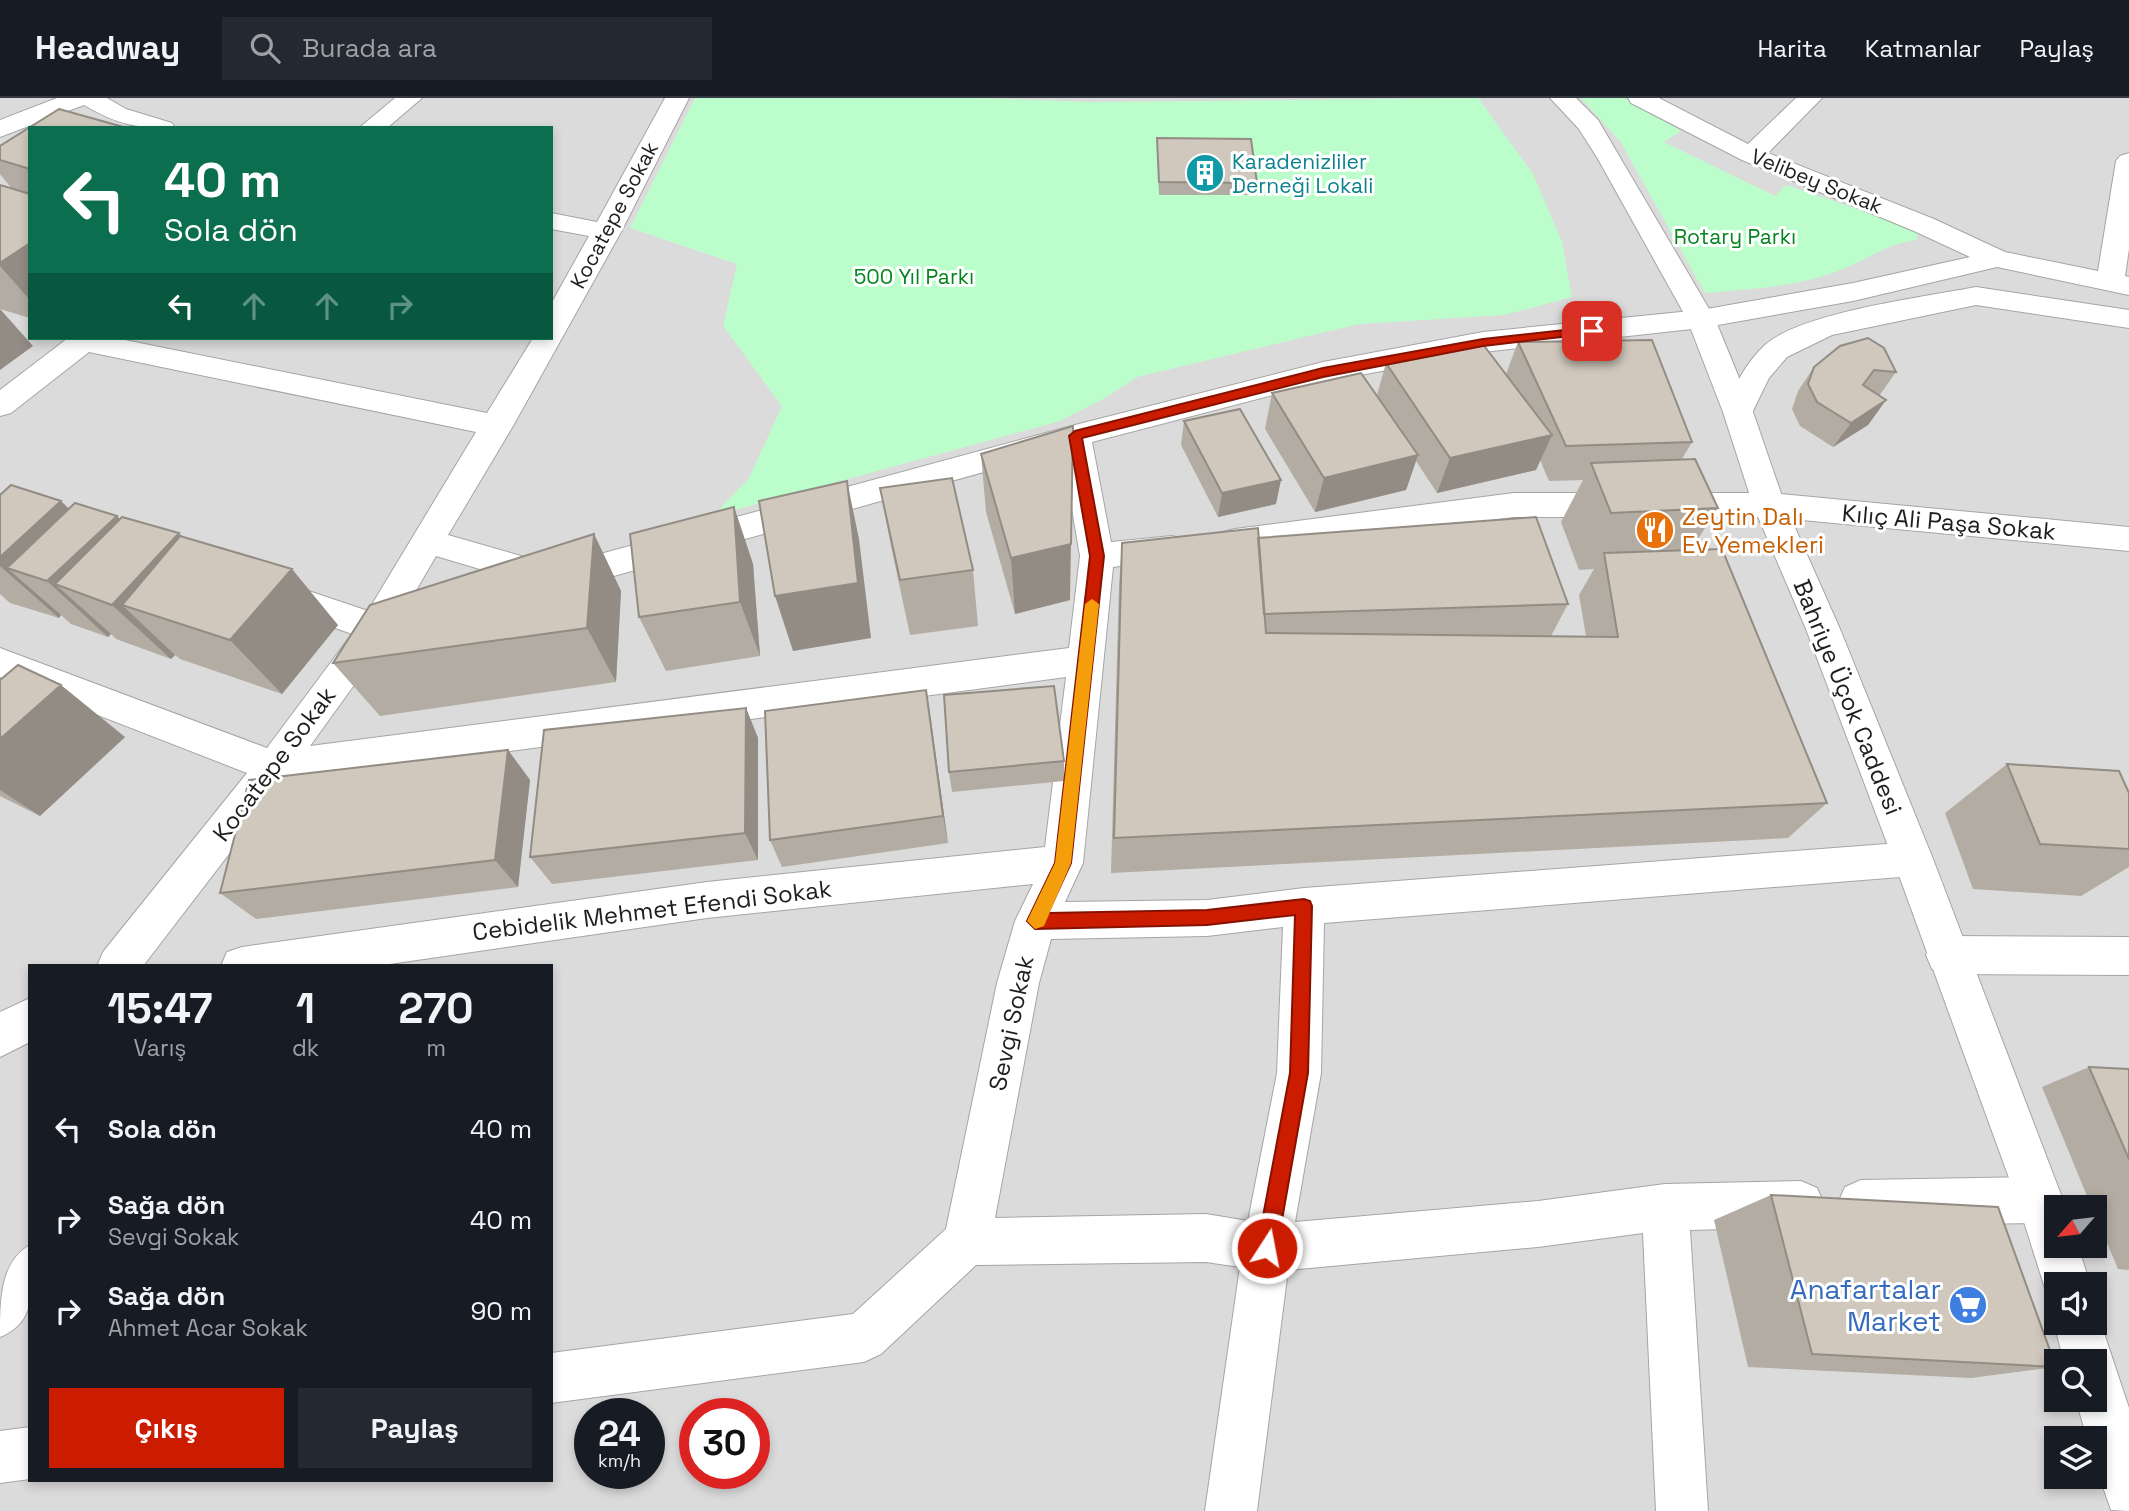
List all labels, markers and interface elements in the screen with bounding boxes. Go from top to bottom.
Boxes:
search box [222,17,712,80]
text: Headway [35,27,180,69]
icon: search [246,29,284,67]
text: Burada ara [302,31,437,65]
text: Harita [1758,33,1827,64]
text: Katmanlar [1865,33,1981,64]
text: Paylaş [2019,33,2094,64]
street label: Kocatepe Sokak [564,137,664,293]
street label: Velibey Sokak [1747,142,1887,220]
place label: Karadenizliler Derneği Lokali [1232,148,1373,199]
text: 40 m [164,149,281,211]
building icon: Karadenizliler Derneği Lokali [1184,152,1226,194]
icon: left [49,154,140,245]
text: Sola dön [164,210,298,250]
park label: Rotary Parkı [1674,223,1796,250]
park label: 500 Yıl Parkı [854,263,974,290]
icon: left [162,287,200,325]
icon: ahead [235,287,273,325]
icon: ahead [308,287,346,325]
icon: right [381,287,419,325]
pin [1562,301,1622,361]
icon: arrive [1573,312,1611,350]
street label: Kılıç Ali Paşa Sokak [1841,497,2057,547]
place label: Zeytin Dalı Ev Yemekleri [1682,501,1824,560]
restaurant icon: Zeytin Dalı Ev Yemekleri [1634,509,1676,551]
street label: Bahriye Üçok Caddesi [1787,575,1909,819]
street label: Kocatepe Sokak [206,680,342,848]
street label: Cebidelik Mehmet Efendi Sokak [471,873,833,947]
street label: Sevgi Sokak [982,953,1040,1093]
text: 15:47 [108,982,212,1035]
text: 1 [296,982,315,1035]
text: 270 [399,982,473,1035]
text: Varış [133,1033,187,1063]
text: dk [292,1033,319,1063]
text: m [426,1033,446,1063]
icon: left [49,1110,87,1148]
text: Sola dön [108,1112,217,1146]
text: 40 m [470,1112,532,1146]
text: Sağa dön [108,1188,225,1222]
north arrow [2044,1195,2107,1258]
map controls [2044,1195,2107,1489]
icon: right [49,1201,87,1239]
text: 40 m [470,1203,532,1237]
position arrow [1230,1211,1304,1285]
text: Sevgi Sokak [108,1222,240,1252]
place label: Anafartalar Market [1790,1271,1941,1339]
button: sound [2044,1272,2107,1335]
text: Sağa dön [108,1279,225,1313]
supermarket icon: Anafartalar Market [1947,1284,1989,1326]
icon: right [49,1292,87,1330]
text: 90 m [470,1294,532,1328]
text: Ahmet Acar Sokak [108,1313,308,1343]
button: search [2044,1349,2107,1412]
button: Çıkış [49,1388,284,1468]
button: Paylaş [298,1388,532,1468]
speed limit sign: 30 [679,1398,770,1489]
text: 24 [598,1412,641,1456]
button: layers [2044,1426,2107,1489]
text: km/h [598,1449,641,1472]

